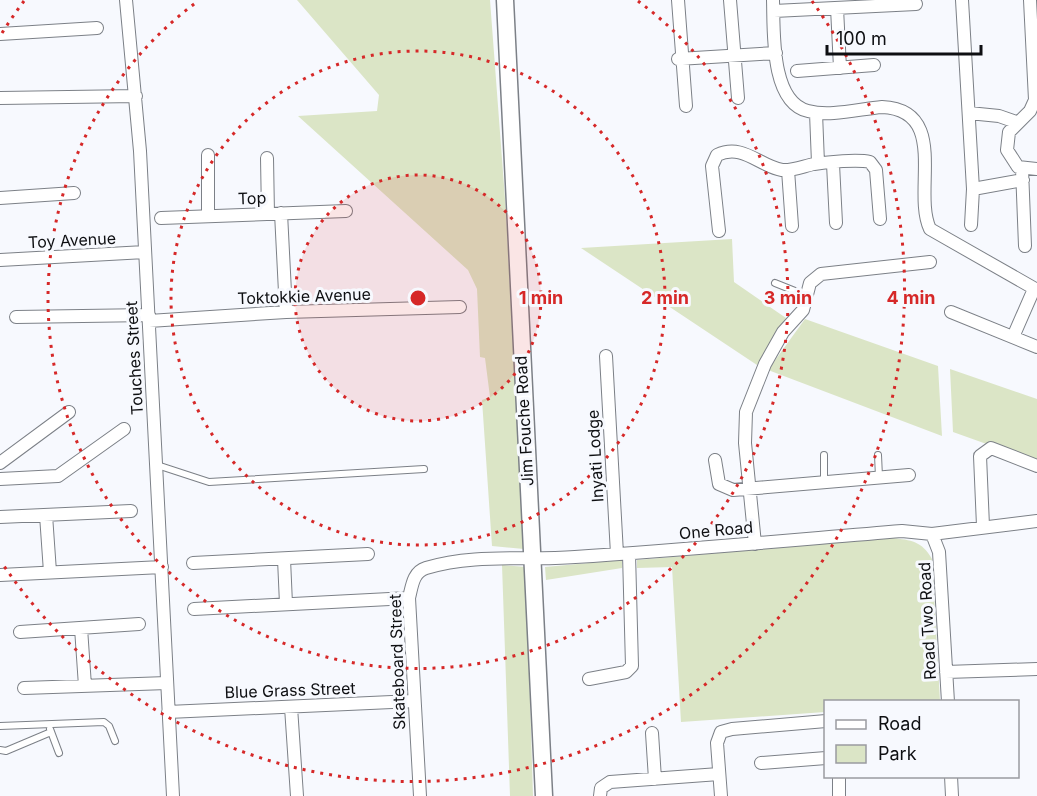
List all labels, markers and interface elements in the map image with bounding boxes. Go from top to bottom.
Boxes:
scale bar [827,18,982,56]
text: 100 m [836,28,887,49]
street label: Top [237,188,267,208]
street label: Toy Avenue [28,228,116,252]
street label: Toktokkie Avenue [237,284,371,308]
text: 1 min [519,287,563,308]
text: 2 min [641,287,689,308]
text: 3 min [764,287,812,308]
text: 4 min [887,287,935,308]
centre of rings [408,288,428,308]
street label: Touches Street [121,300,147,416]
street label: Jim Fouche Road [511,355,537,487]
street label: Inyati Lodge [583,409,607,503]
street label: One Road [678,517,754,543]
street label: Road Two Road [914,562,940,680]
street label: Skateboard Street [385,594,409,730]
street label: Blue Grass Street [224,678,356,702]
legend [824,700,1019,778]
text: Road [878,713,921,734]
text: Park [878,743,917,764]

